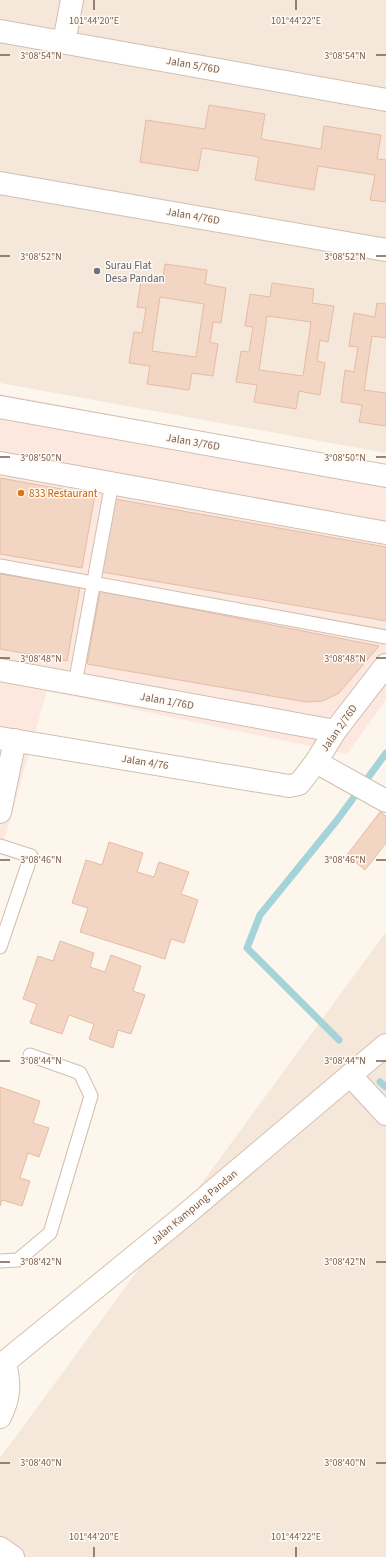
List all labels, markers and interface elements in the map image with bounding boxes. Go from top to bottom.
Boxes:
text: 101°44'20"E [69,14,119,28]
text: 101°44'22"E [271,14,321,28]
text: 3°08'54"N [20,49,62,63]
text: 3°08'54"N [324,49,366,63]
street label: Jalan 5/76D [165,53,221,77]
street label: Jalan 4/76D [165,204,221,228]
text: 3°08'52"N [20,250,62,264]
text: 3°08'52"N [324,250,366,264]
place label: Surau Flat Desa Pandan [105,258,165,286]
marker: Surau Flat Desa Pandan [92,266,102,276]
street label: Jalan 3/76D [165,430,221,454]
text: 3°08'50"N [20,451,62,465]
text: 3°08'50"N [324,451,366,465]
place label: 833 Restaurant [29,486,98,501]
marker: 833 Restaurant [16,488,26,498]
text: 3°08'48"N [20,652,62,666]
text: 3°08'48"N [324,652,366,666]
street label: Jalan 1/76D [139,689,195,713]
street label: Jalan 2/76D [317,701,361,755]
street label: Jalan 4/76 [120,751,170,773]
text: 3°08'46"N [20,853,62,867]
text: 3°08'46"N [324,853,366,867]
text: 3°08'44"N [20,1054,62,1068]
text: 3°08'44"N [324,1054,366,1068]
street label: Jalan Kampung Pandan [147,1166,241,1248]
text: 3°08'42"N [20,1255,62,1269]
text: 3°08'42"N [324,1255,366,1269]
text: 3°08'40"N [20,1456,62,1470]
text: 3°08'40"N [324,1456,366,1470]
text: 101°44'20"E [69,1530,119,1544]
text: 101°44'22"E [271,1530,321,1544]

